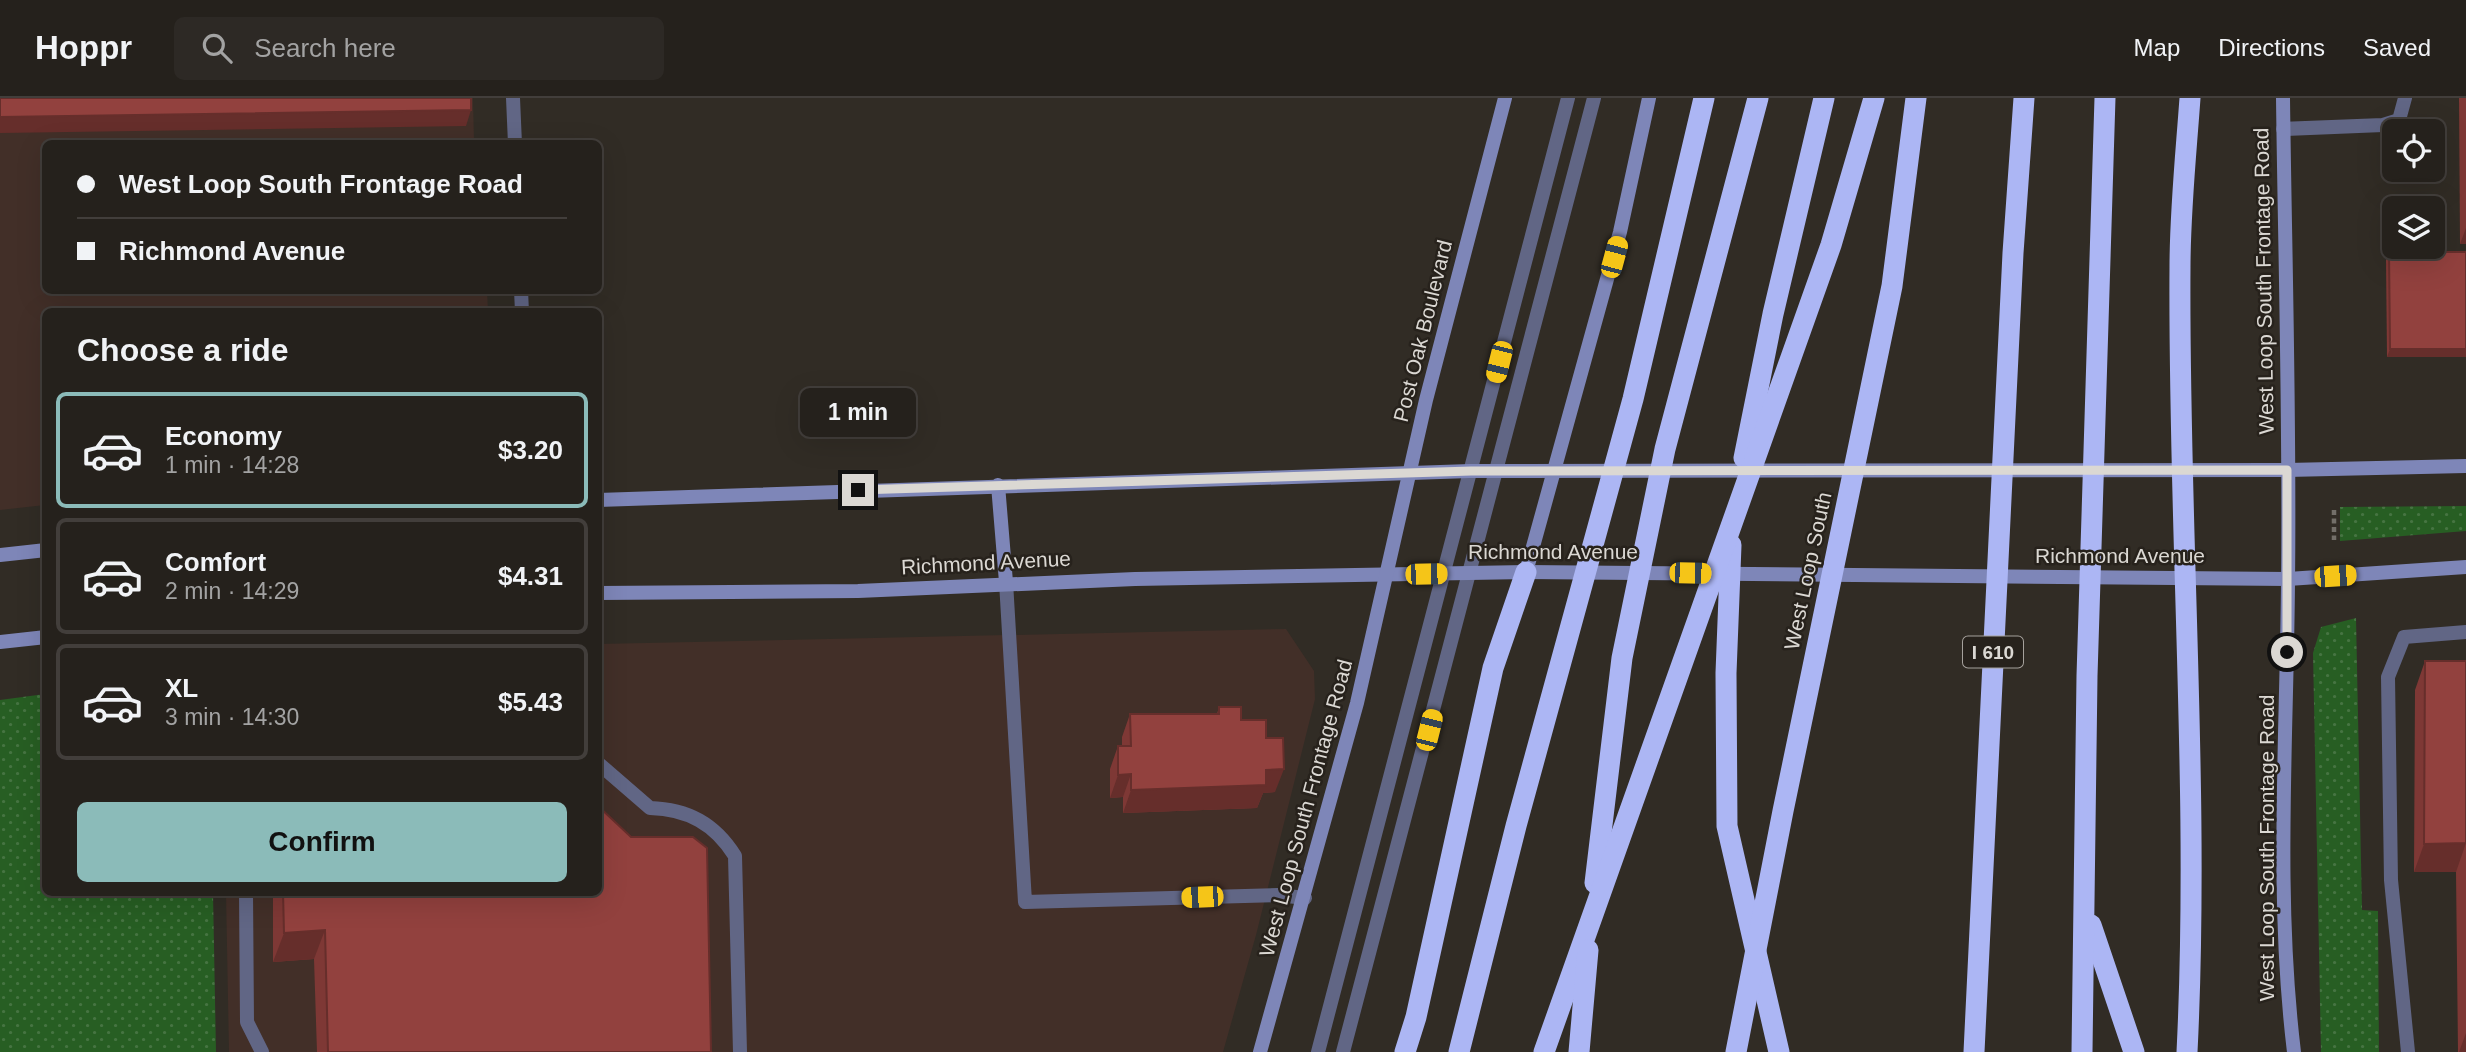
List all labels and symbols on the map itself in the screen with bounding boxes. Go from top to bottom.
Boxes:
street label: West Loop South Frontage Road [2249,128,2278,435]
car [1599,234,1630,280]
street label: Post Oak Boulevard [1389,237,1456,424]
car [1484,339,1515,385]
callout: 1 min [800,388,916,438]
route end [842,474,874,506]
street label: West Loop South [1780,490,1835,652]
street label: Richmond Avenue [1468,540,1638,563]
street label: Richmond Avenue [2035,544,2205,567]
street label: Richmond Avenue [900,547,1071,578]
car [1669,562,1712,584]
car [1405,563,1448,585]
car [2314,564,2357,588]
road number: I 610 [1963,636,2023,667]
route start [2271,636,2303,668]
street label: West Loop South Frontage Road [1255,657,1356,959]
street label: West Loop South Frontage Road [2255,695,2278,1001]
car [1414,707,1445,753]
car [1181,886,1224,908]

